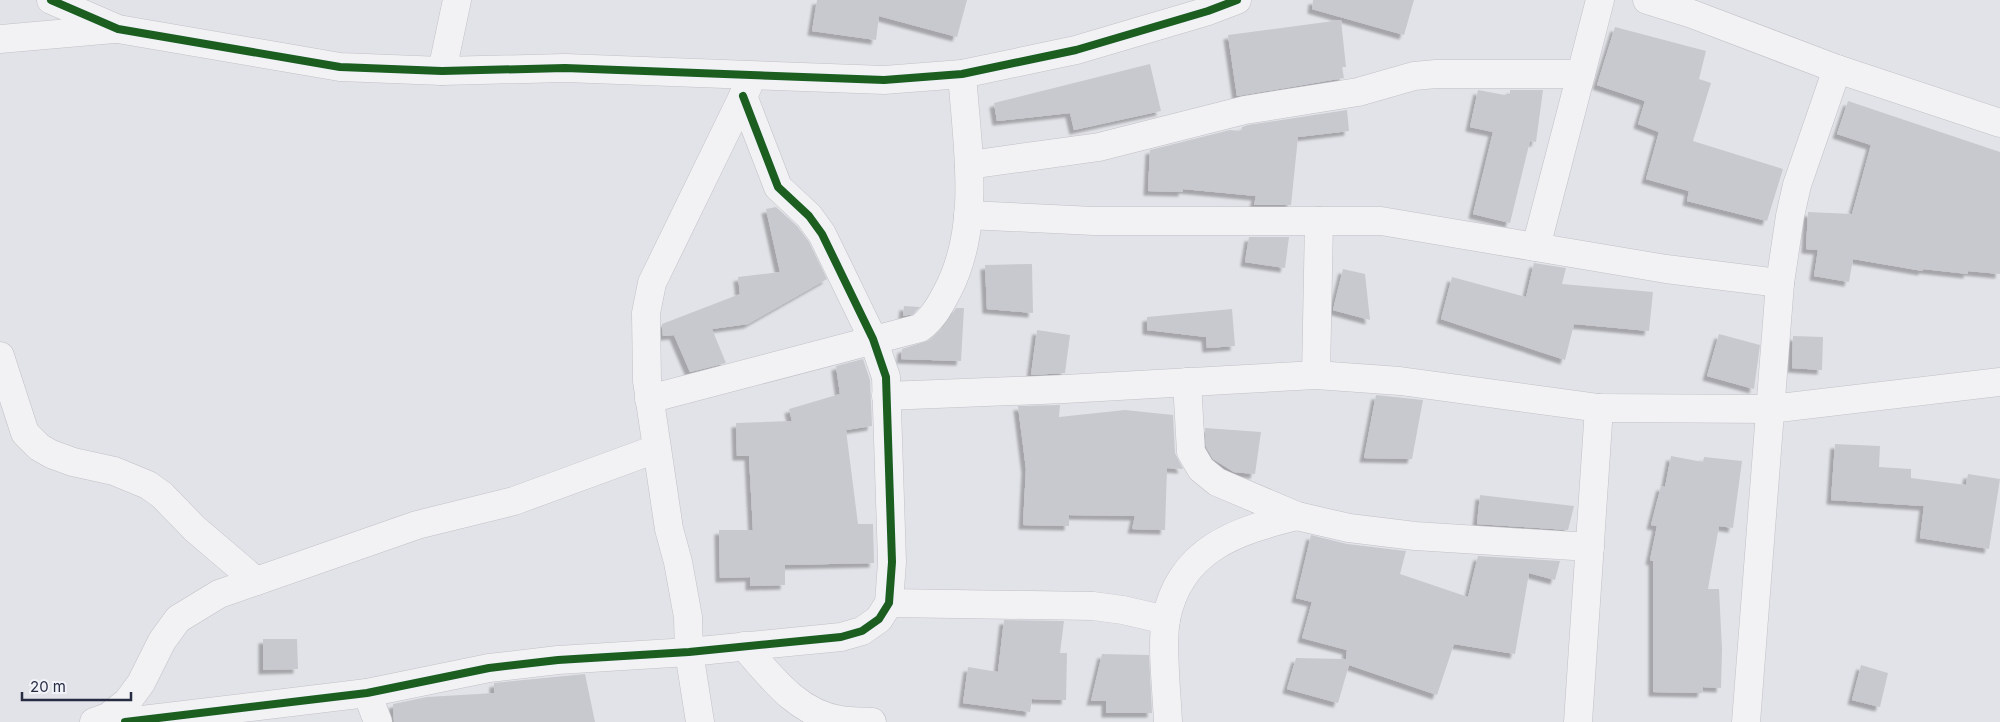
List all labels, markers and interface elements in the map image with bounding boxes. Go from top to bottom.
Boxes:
scale bar [22,670,131,702]
text: 20 m [30,677,66,696]

